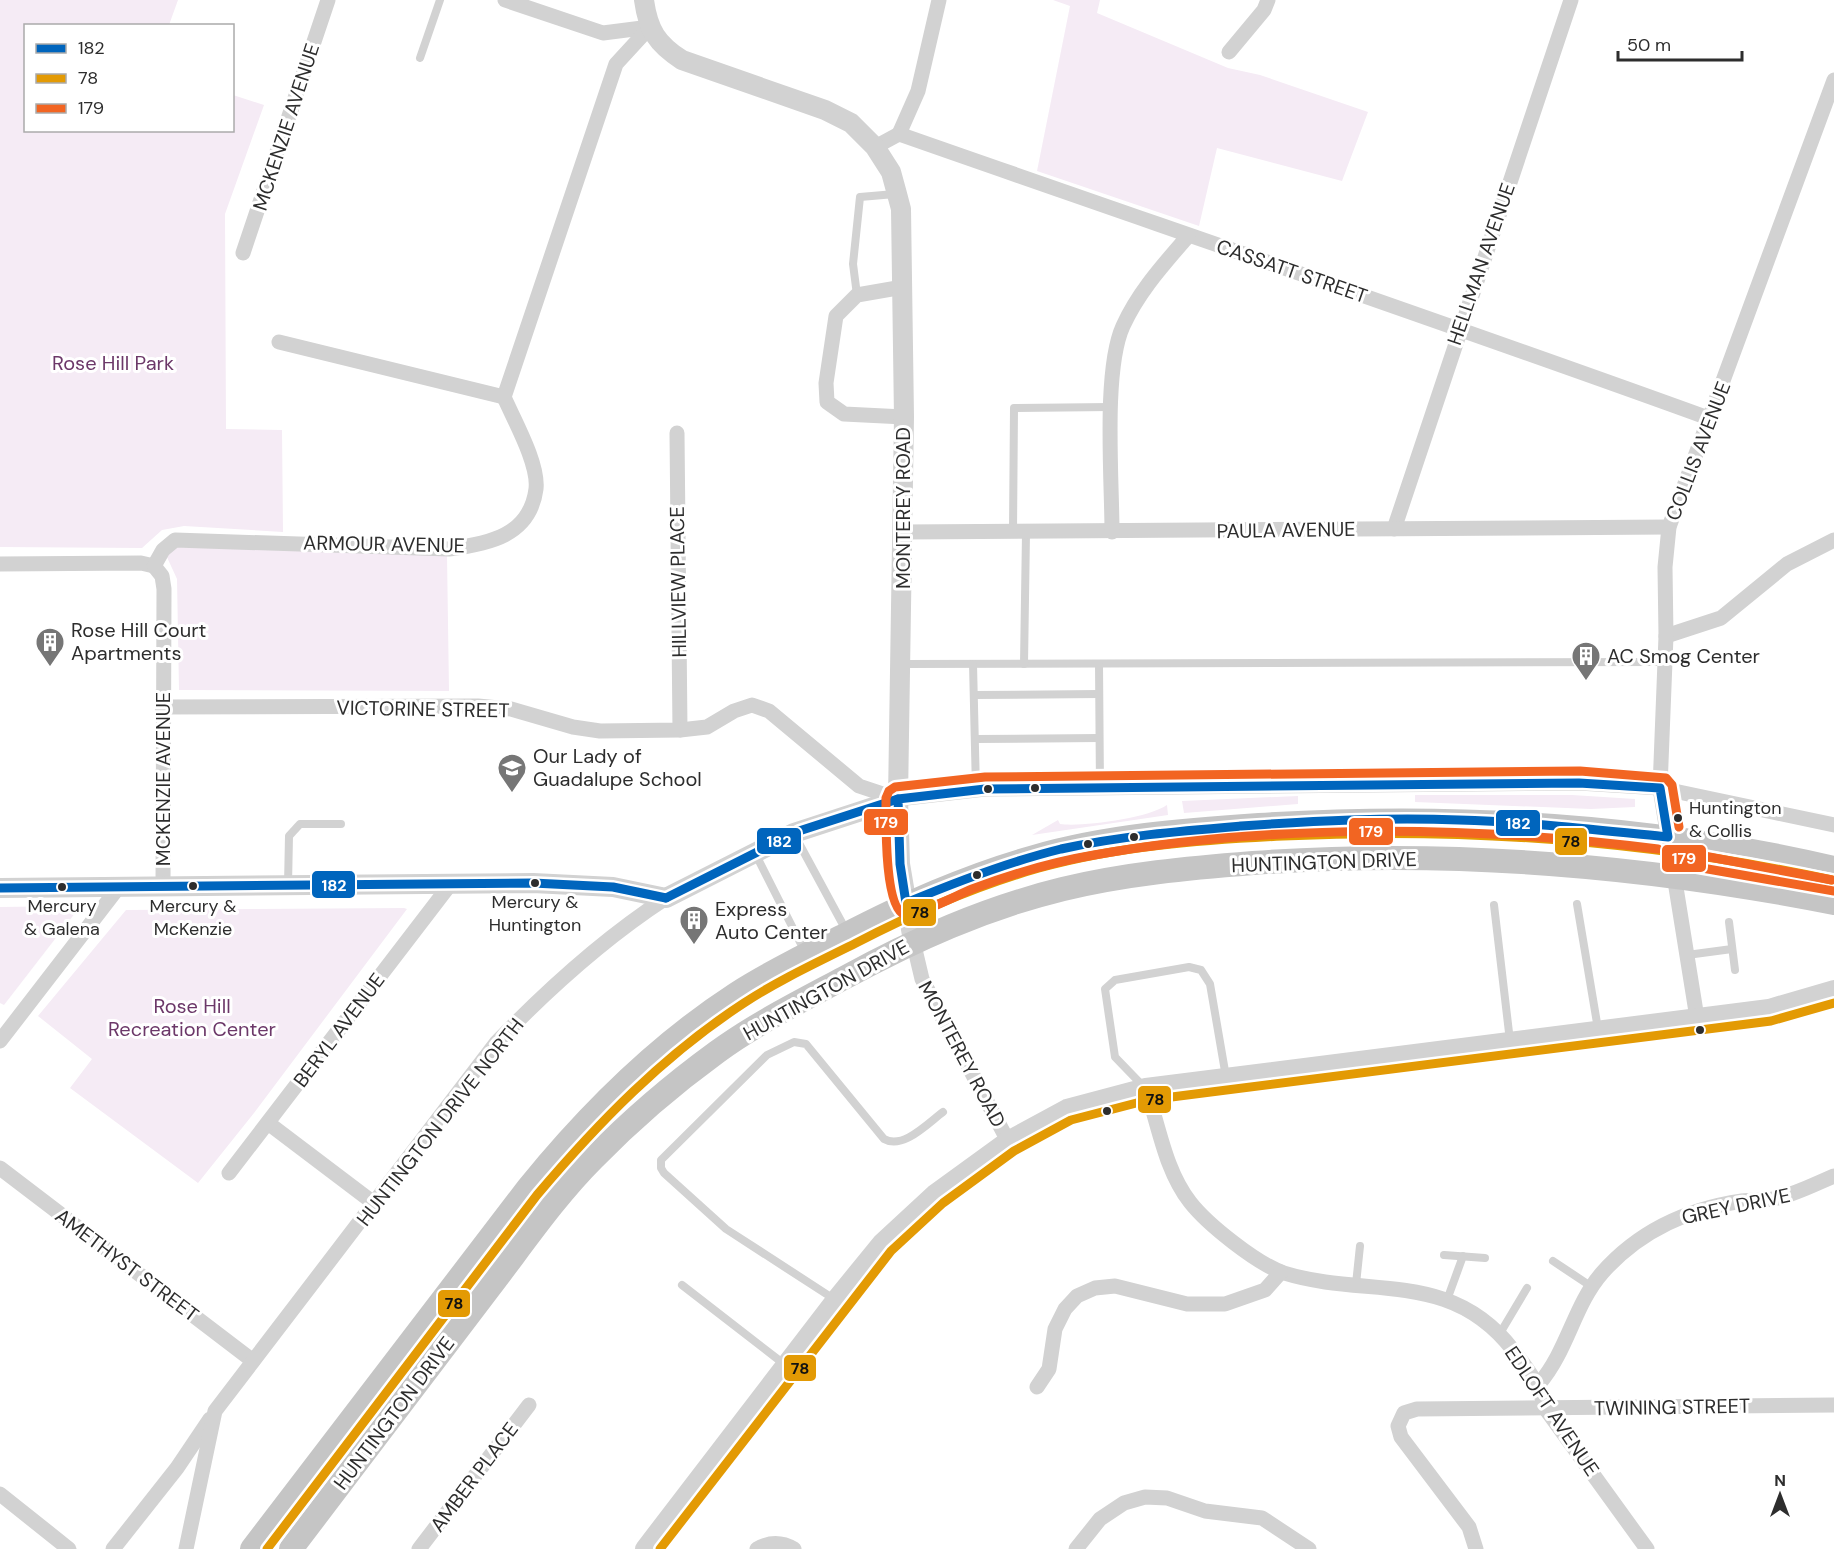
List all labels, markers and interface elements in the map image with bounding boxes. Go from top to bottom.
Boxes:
legend [24,24,234,132]
scale bar [1618,24,1742,62]
text: 50 m [1627,33,1671,57]
text: 182 [78,36,105,60]
street label: MCKENZIE AVENUE [247,40,325,214]
text: 78 [78,66,98,90]
text: 179 [78,96,104,120]
street label: HELLMAN AVENUE [1441,180,1521,348]
street label: CASSATT STREET [1213,233,1371,309]
park label: Rose Hill Park [52,350,174,376]
street label: COLLIS AVENUE [1660,378,1736,524]
street label: MONTEREY ROAD [890,427,916,589]
street label: HILLVIEW PLACE [664,506,692,658]
street label: PAULA AVENUE [1216,516,1356,544]
street label: ARMOUR AVENUE [303,530,465,558]
place label: Rose Hill Court Apartments [71,617,207,666]
building icon: Rose Hill Court Apartments [34,626,66,668]
building icon: AC Smog Center [1570,640,1602,682]
place label: AC Smog Center [1607,643,1760,669]
street label: MCKENZIE AVENUE [150,692,176,866]
street label: VICTORINE STREET [336,694,510,724]
place label: Our Lady of Guadalupe School [533,743,702,792]
school or university icon: Our Lady of Guadalupe School [496,752,528,794]
unlabelled marker [1029,782,1041,794]
unlabelled marker [982,783,994,795]
place label: Huntington & Collis [1689,796,1781,843]
line badge: 179 [863,808,909,836]
line badge: 182 [1495,809,1541,837]
text: 179 [874,812,898,833]
marker: Huntington & Collis [1672,812,1684,824]
text: 182 [1505,813,1531,834]
line badge: 179 [1348,817,1394,846]
text: 179 [1359,821,1383,842]
line badge: 182 [756,827,802,855]
line badge: 78 [1554,827,1588,856]
text: 182 [766,831,792,852]
unlabelled marker [1128,831,1140,843]
text: 78 [1562,831,1580,852]
unlabelled marker [1082,838,1094,850]
line badge: 179 [1661,844,1707,873]
street label: HUNTINGTON DRIVE [1231,846,1417,878]
text: 179 [1672,848,1696,869]
unlabelled marker [971,869,983,881]
line badge: 182 [311,870,356,899]
text: 182 [321,875,347,896]
marker: Mercury & Huntington [529,877,541,889]
marker: Mercury & McKenzie [187,880,199,892]
marker: Mercury & Galena [56,881,68,893]
place label: Mercury & Huntington [489,890,581,937]
place label: Mercury & Galena [24,894,100,941]
place label: Mercury & McKenzie [150,894,236,941]
place label: Express Auto Center [715,896,828,945]
line badge: 78 [902,898,937,927]
text: 78 [911,902,929,923]
building icon: Express Auto Center [678,904,710,946]
street label: HUNTINGTON DRIVE [739,934,913,1046]
street label: BERYL AVENUE [288,968,390,1092]
street label: MONTEREY ROAD [912,976,1012,1132]
park label: Rose Hill Recreation Center [108,993,276,1042]
street label: HUNTINGTON DRIVE NORTH [351,1013,529,1231]
unlabelled marker [1694,1024,1706,1036]
line badge: 78 [1137,1085,1172,1114]
text: 78 [1146,1089,1164,1110]
unlabelled marker [1101,1105,1113,1117]
street label: GREY DRIVE [1679,1182,1793,1230]
street label: AMETHYST STREET [50,1203,204,1327]
line badge: 78 [437,1289,471,1318]
text: 78 [445,1293,463,1314]
street label: HUNTINGTON DRIVE [328,1331,460,1495]
street label: EDLOFT AVENUE [1499,1341,1605,1481]
line badge: 78 [783,1354,817,1382]
text: 78 [791,1358,809,1379]
street label: TWINING STREET [1594,1393,1750,1421]
street label: AMBER PLACE [424,1417,524,1537]
north arrow [1750,1465,1810,1525]
text: N [1774,1470,1786,1491]

